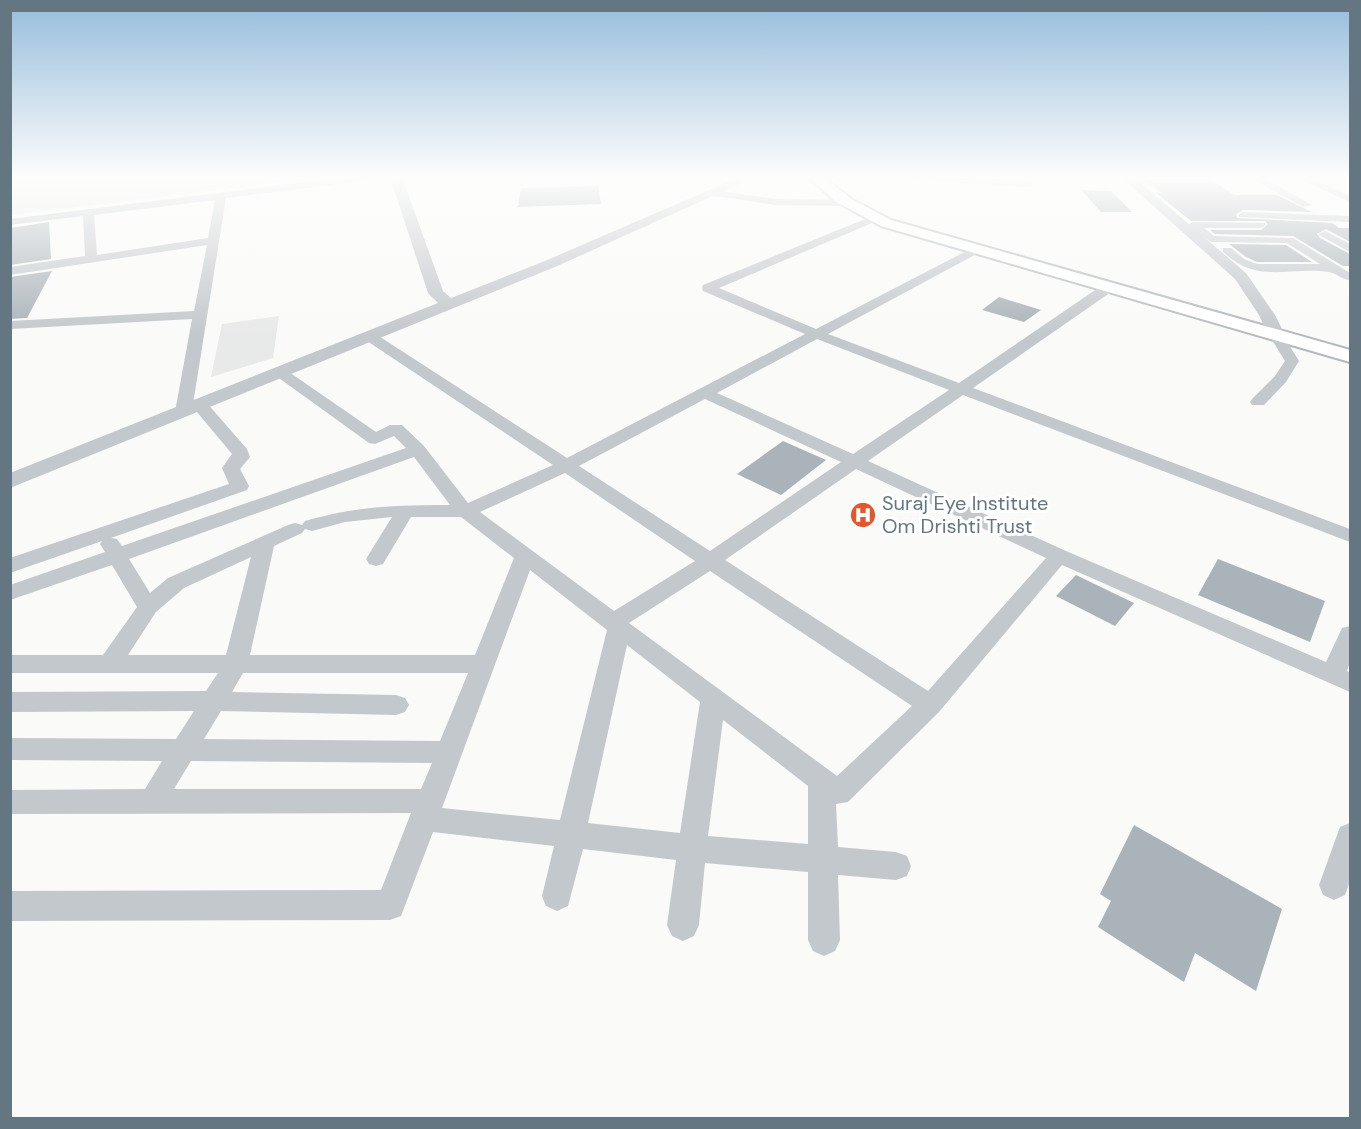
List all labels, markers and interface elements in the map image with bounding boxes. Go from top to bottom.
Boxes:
place label: Suraj Eye Institute Om Drishti Trust [882,490,1048,539]
hospital icon: Suraj Eye Institute Om Drishti Trust [848,500,878,530]

